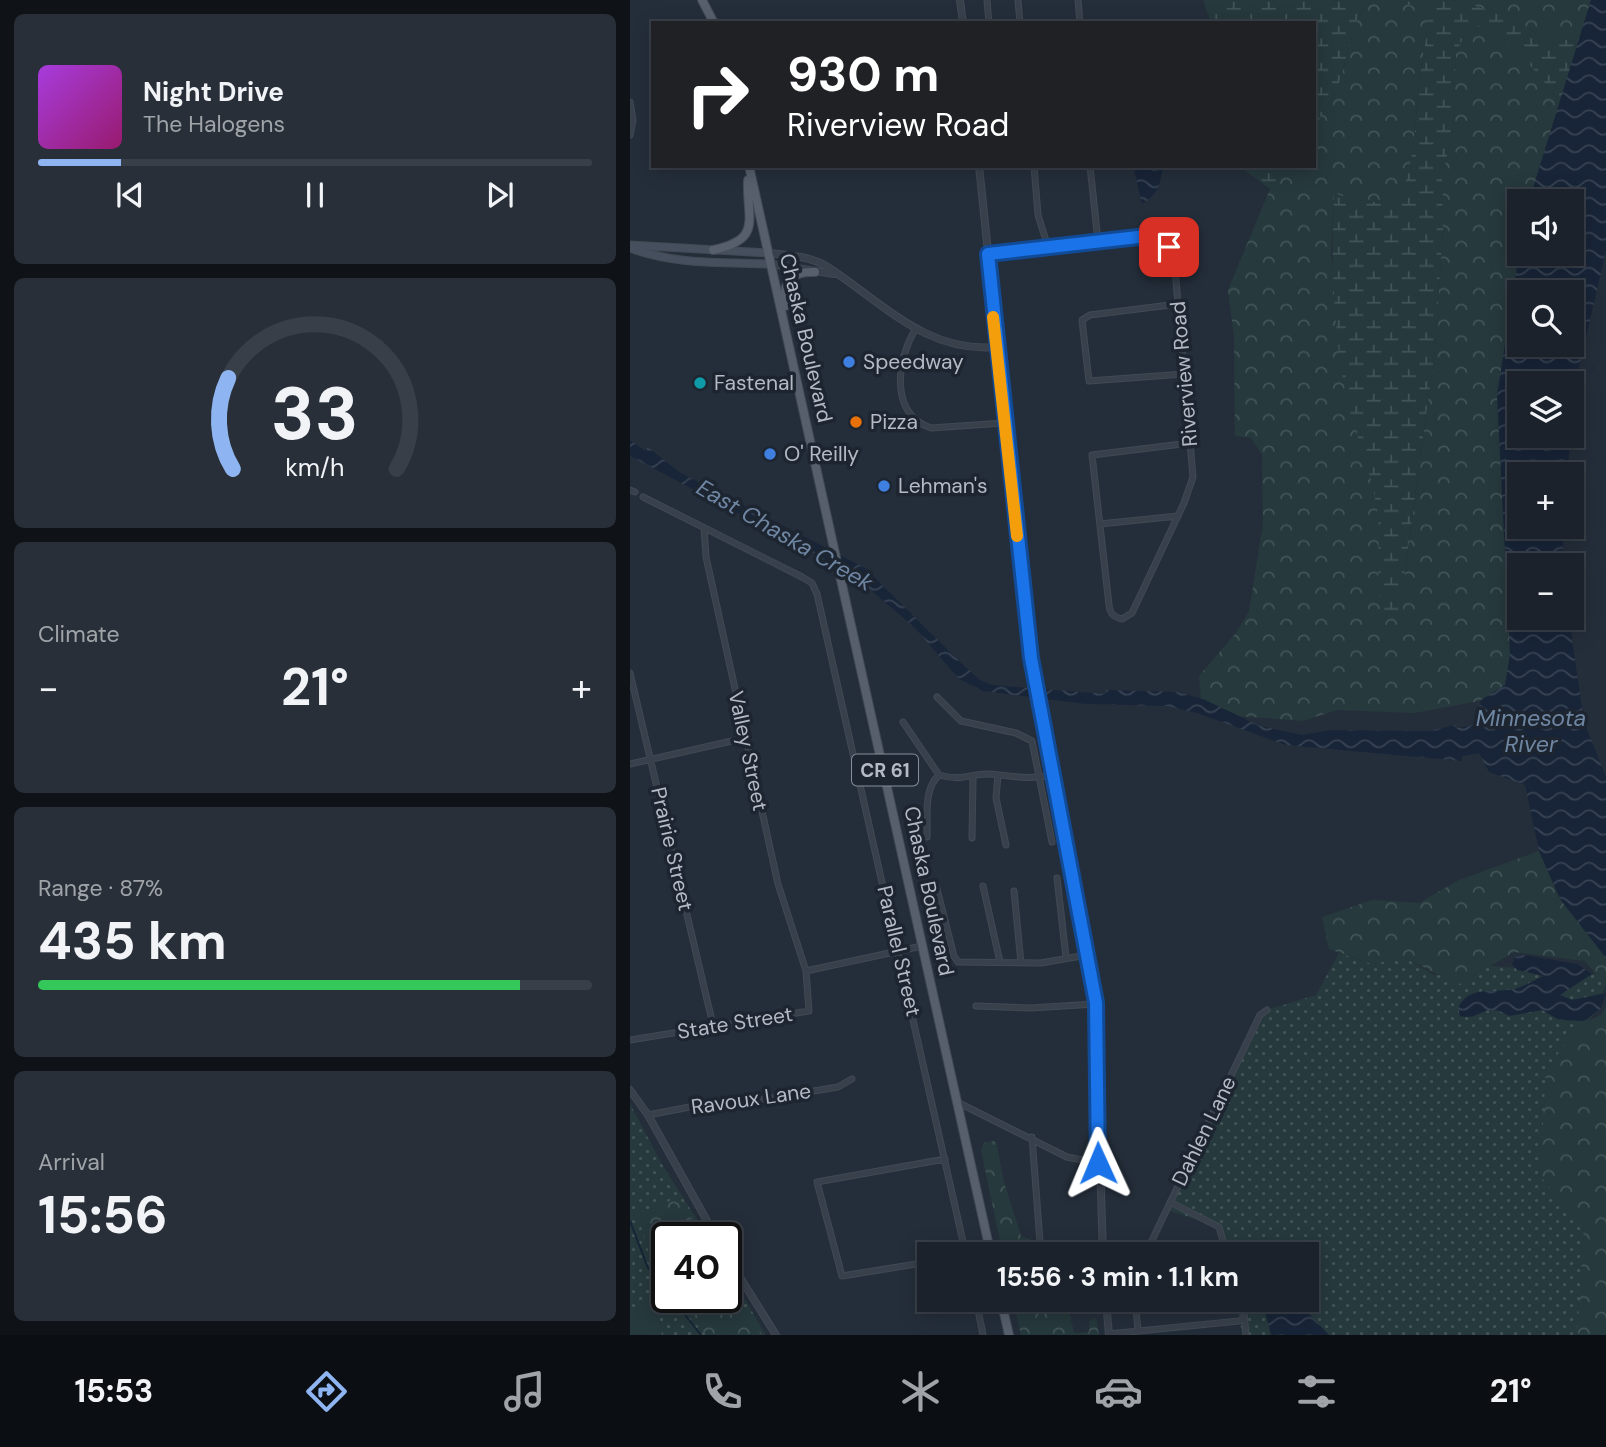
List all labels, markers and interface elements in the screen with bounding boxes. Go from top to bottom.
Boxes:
text: 930 m [787,42,939,106]
icon: right [672,49,763,140]
text: Night Drive [143,75,284,109]
text: Riverview Road [787,104,1009,146]
text: The Halogens [143,109,285,139]
icon: previous [111,176,149,214]
icon: pause [296,176,334,214]
icon: next [481,176,519,214]
map controls [1507,189,1584,630]
button: sound [1507,189,1584,266]
pin [1139,217,1199,277]
icon: arrive [1150,228,1188,266]
street label: Chaska Boulevard [773,251,839,425]
button: search [1507,280,1584,357]
street label: Riverview Road [1164,300,1204,448]
place label: Speedway [863,348,964,376]
marker: Speedway [841,354,857,370]
text: 33 [271,368,359,463]
place label: Fastenal [714,369,794,397]
button: layers [1507,371,1584,448]
marker: Fastenal [692,375,708,391]
place label: Pizza [870,408,918,436]
marker: Pizza [848,414,864,430]
place label: O' Reilly [784,440,859,468]
marker: O' Reilly [762,446,778,462]
text: km/h [285,451,345,484]
button: + [1507,462,1584,539]
water label: East Chaska Creek [691,472,879,598]
place label: Lehman's [898,472,988,500]
marker: Lehman's [876,478,892,494]
button: − [1507,553,1584,630]
text: Climate [38,619,120,649]
text: 21° [281,653,349,721]
text: − [38,663,59,713]
text: + [571,663,592,713]
street label: Valley Street [722,688,774,814]
water label: Minnesota River [1476,703,1586,759]
road number: CR 61 [852,754,918,786]
street label: Prairie Street [644,784,700,914]
street label: Chaska Boulevard [897,804,961,978]
text: Range · 87% [38,873,163,903]
street label: Parallel Street [870,883,928,1019]
text: 435 km [38,907,227,975]
street label: State Street [675,1000,795,1046]
street label: Dahlen Lane [1165,1071,1243,1190]
street label: Ravoux Lane [689,1077,813,1121]
position arrow [1061,1126,1135,1200]
text: Arrival [38,1147,105,1177]
text: 15:56 [38,1181,168,1249]
speed limit sign: 40 [651,1222,742,1313]
text: 15:56 · 3 min · 1.1 km [997,1260,1239,1294]
icon: directions [302,1367,351,1416]
icon: music [500,1367,549,1416]
icon: phone [698,1367,747,1416]
icon: climate [896,1367,945,1416]
icon: car [1094,1367,1143,1416]
icon: filters [1292,1367,1341,1416]
text: 15:53 [74,1370,153,1412]
text: 21° [1490,1370,1532,1412]

